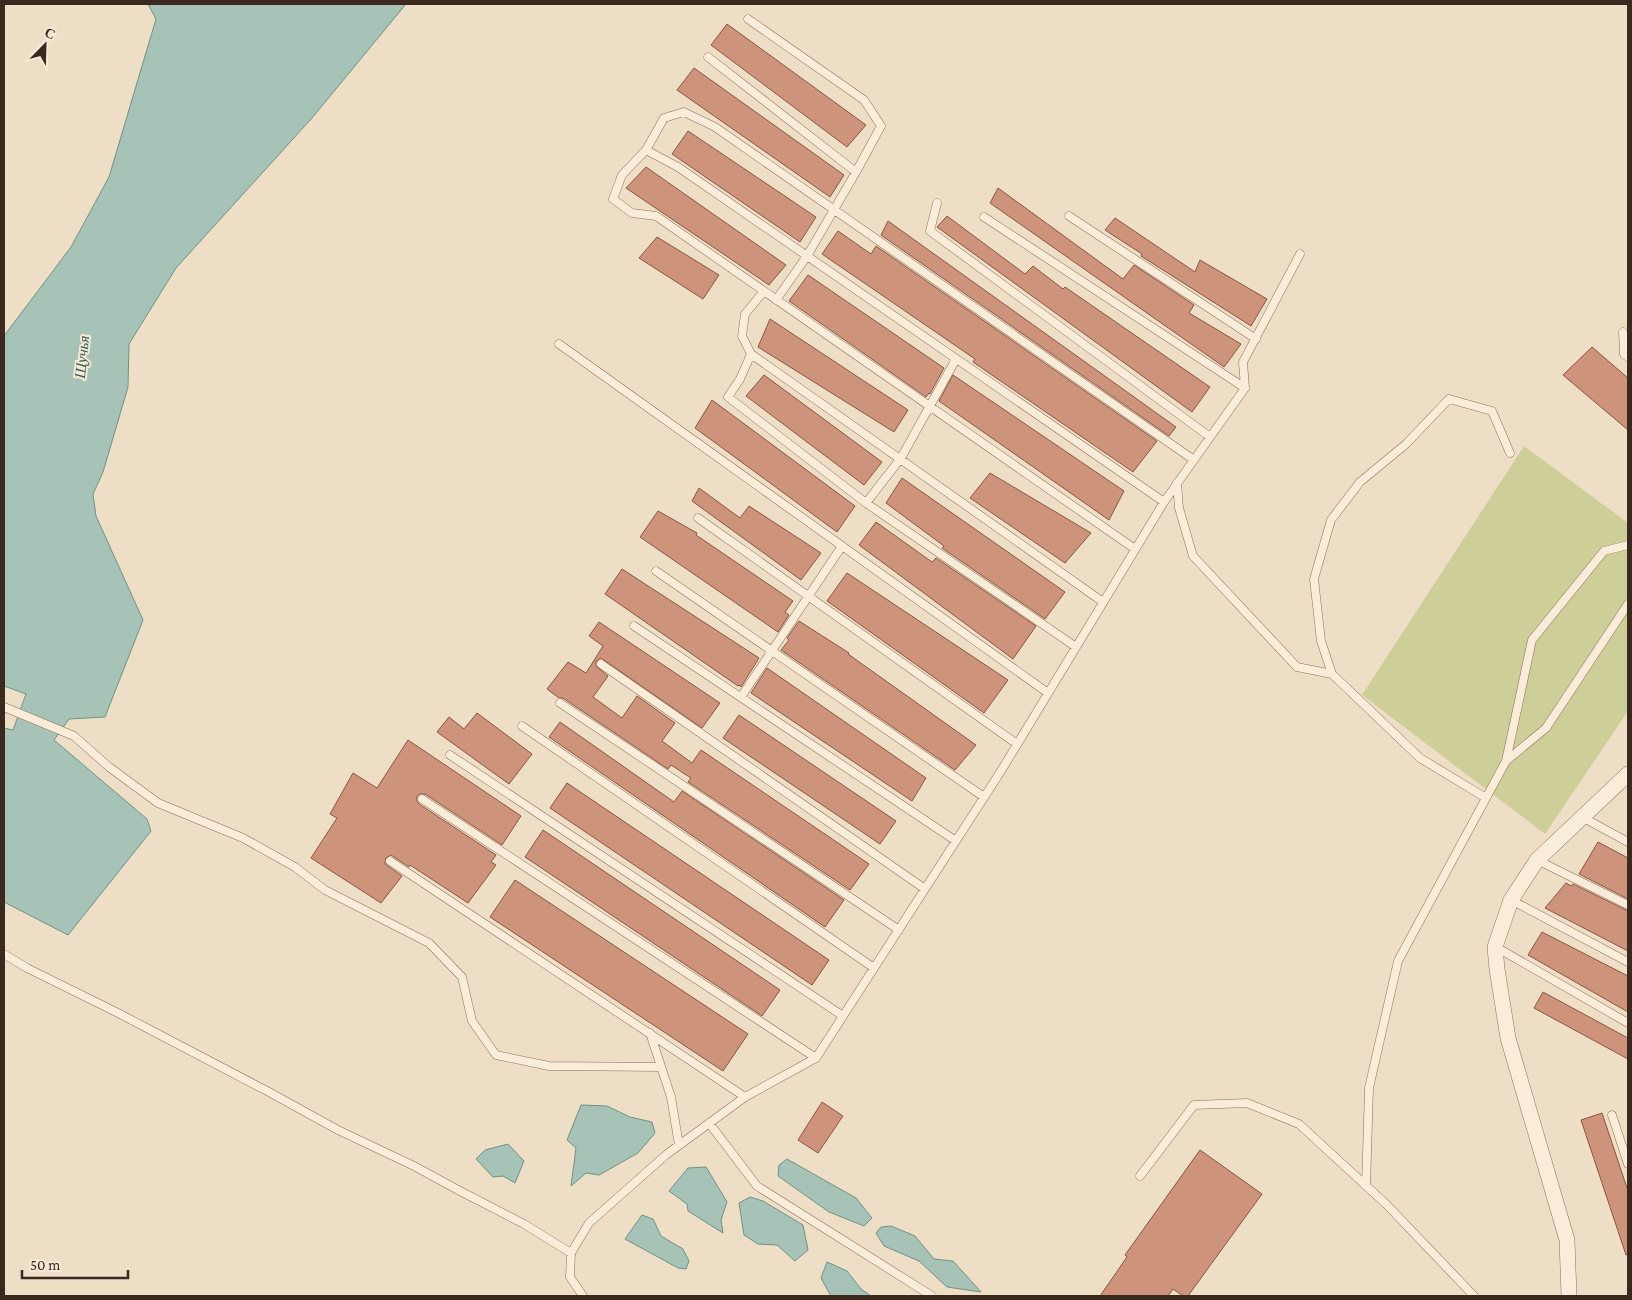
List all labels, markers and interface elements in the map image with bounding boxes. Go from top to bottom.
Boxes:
north arrow [20,20,70,70]
text: С [42,24,58,42]
water label: Щучья [72,335,92,380]
scale bar [22,1248,129,1280]
text: 50 m [30,1257,60,1273]

